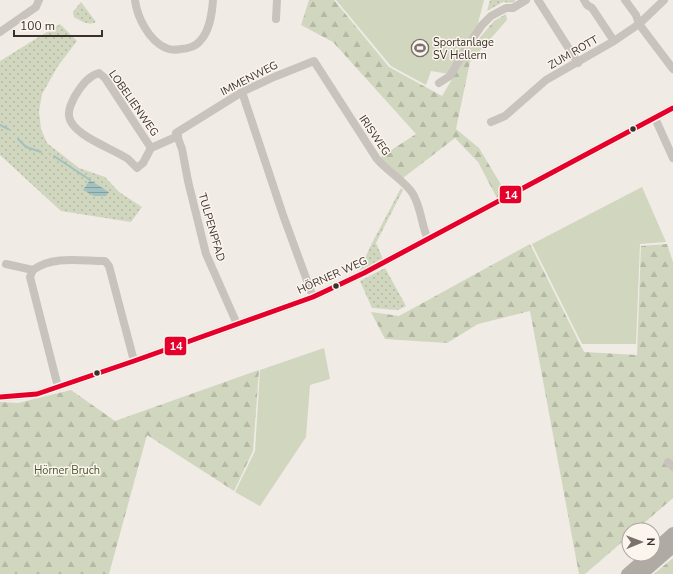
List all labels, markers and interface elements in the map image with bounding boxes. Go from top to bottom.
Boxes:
scale bar [14,12,102,38]
text: 100 m [20,18,55,34]
street label: ZUM ROTT [546,32,601,73]
place label: Sportanlage SV Hellern [433,35,494,63]
sports icon: Sportanlage SV Hellern [410,38,430,58]
street label: IMMENWEG [218,58,281,99]
street label: LOBELIENWEG [105,67,162,139]
street label: IRISWEG [355,112,394,159]
unlabelled marker [628,124,638,134]
line badge: 14 [499,185,522,204]
text: 14 [504,188,518,203]
street label: TULPENPFAD [195,191,228,263]
street label: HÖRNER WEG [295,253,370,298]
unlabelled marker [331,281,341,291]
line badge: 14 [164,336,187,356]
text: 14 [169,339,183,354]
unlabelled marker [92,368,102,378]
park label: Hörner Bruch [34,463,100,478]
north arrow [621,522,661,562]
text: N [643,538,658,546]

